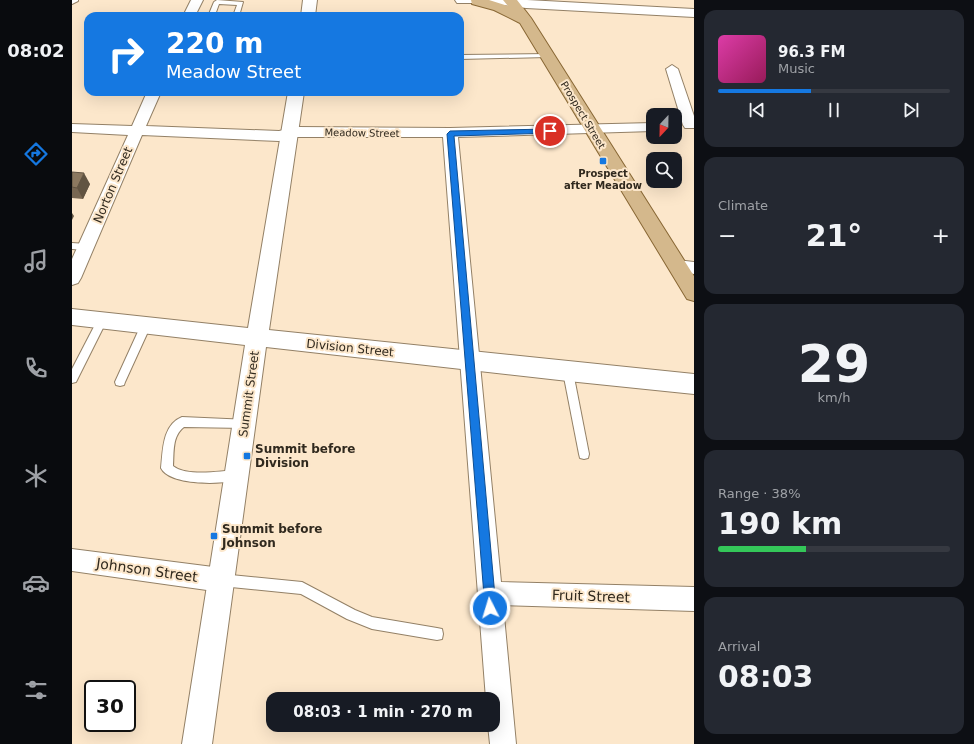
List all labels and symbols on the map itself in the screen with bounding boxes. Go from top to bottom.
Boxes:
street label: Prospect Street [559,79,607,151]
north arrow [646,108,682,144]
pin [533,114,567,148]
street label: Meadow Street [324,127,400,139]
street label: Norton Street [91,145,135,225]
marker: Prospect after Meadow [598,156,608,166]
place label: Prospect after Meadow [564,168,642,191]
street label: Division Street [306,336,395,360]
street label: Summit Street [236,350,262,438]
place label: Summit before Division [255,442,355,470]
marker: Summit before Division [242,451,252,461]
place label: Summit before Johnson [221,522,322,550]
marker: Summit before Johnson [209,531,219,541]
street label: Johnson Street [94,555,199,585]
position arrow [469,587,511,629]
street label: Fruit Street [552,587,631,605]
speed limit sign: 30 [84,680,136,732]

